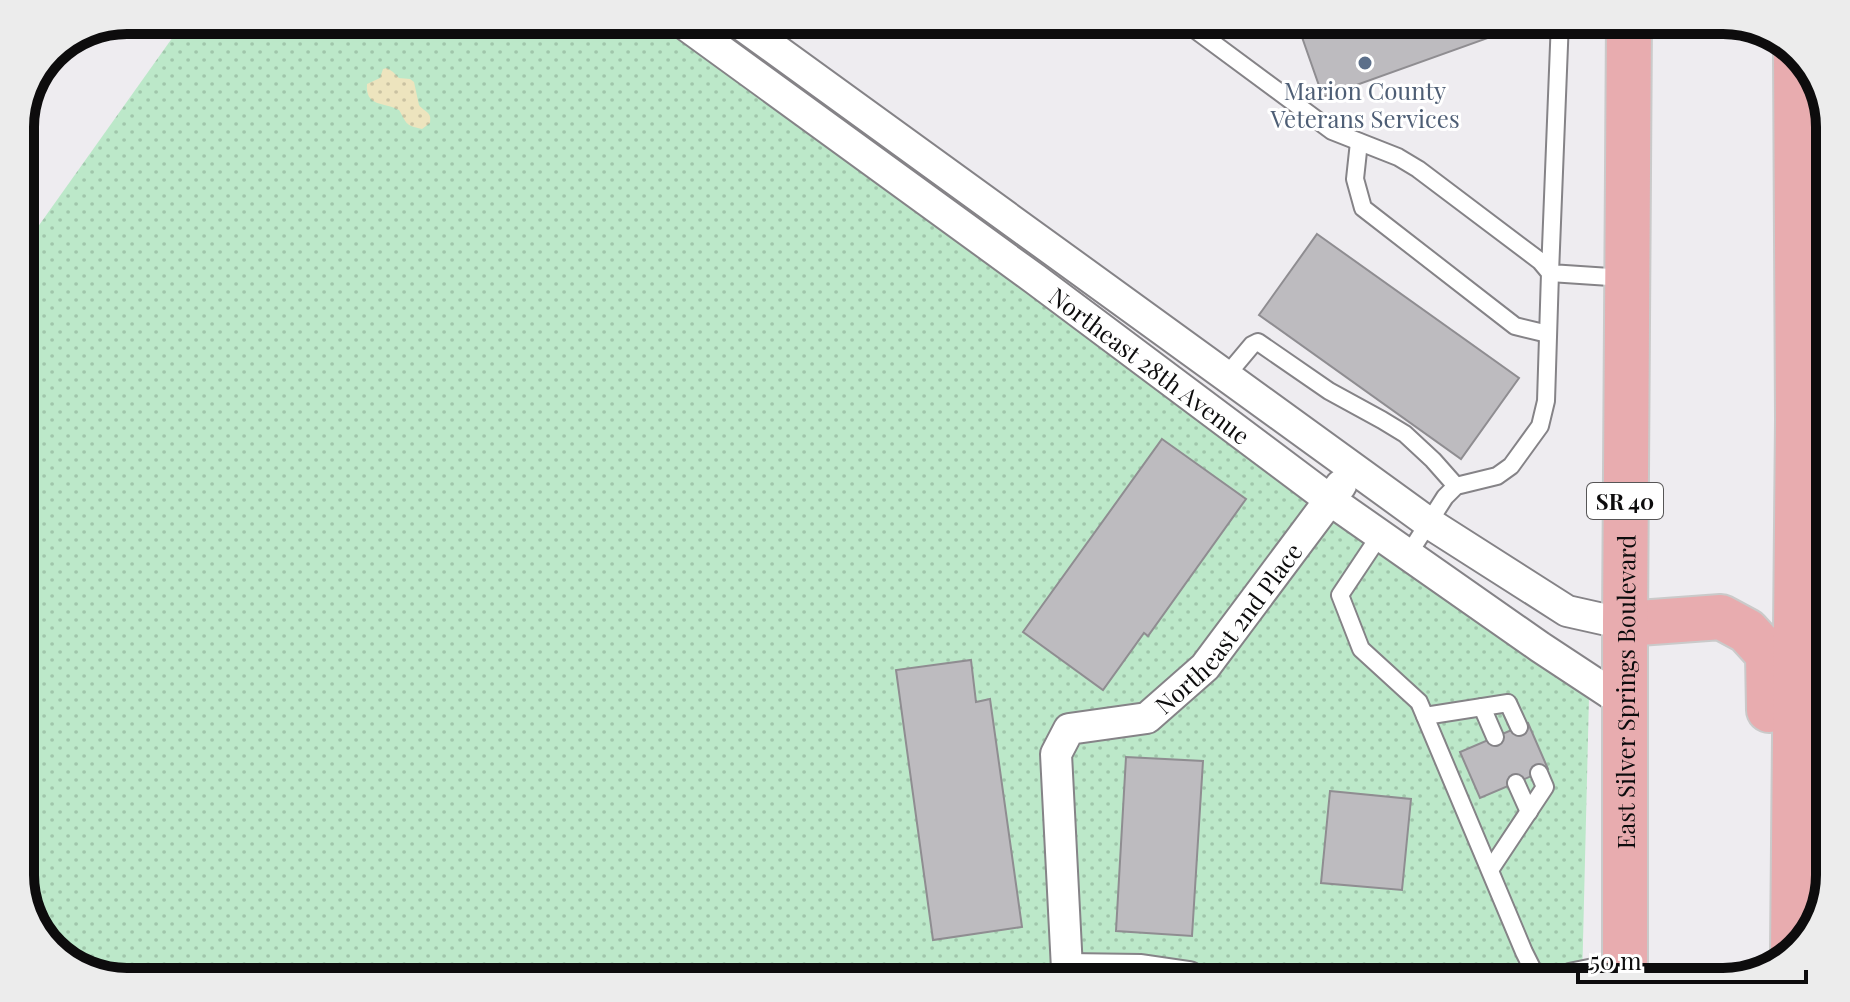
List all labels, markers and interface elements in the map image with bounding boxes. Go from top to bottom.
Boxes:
marker: Marion County Veterans Services [1356,54,1374,72]
place label: Marion County Veterans Services [1269,74,1460,134]
street label: Northeast 28th Avenue [1043,280,1257,451]
road number: SR 40 [1587,483,1663,519]
street label: East Silver Springs Boulevard [1609,535,1642,849]
street label: Northeast 2nd Place [1148,536,1309,720]
scale bar [1578,934,1806,984]
text: 50 m [1590,944,1642,976]

